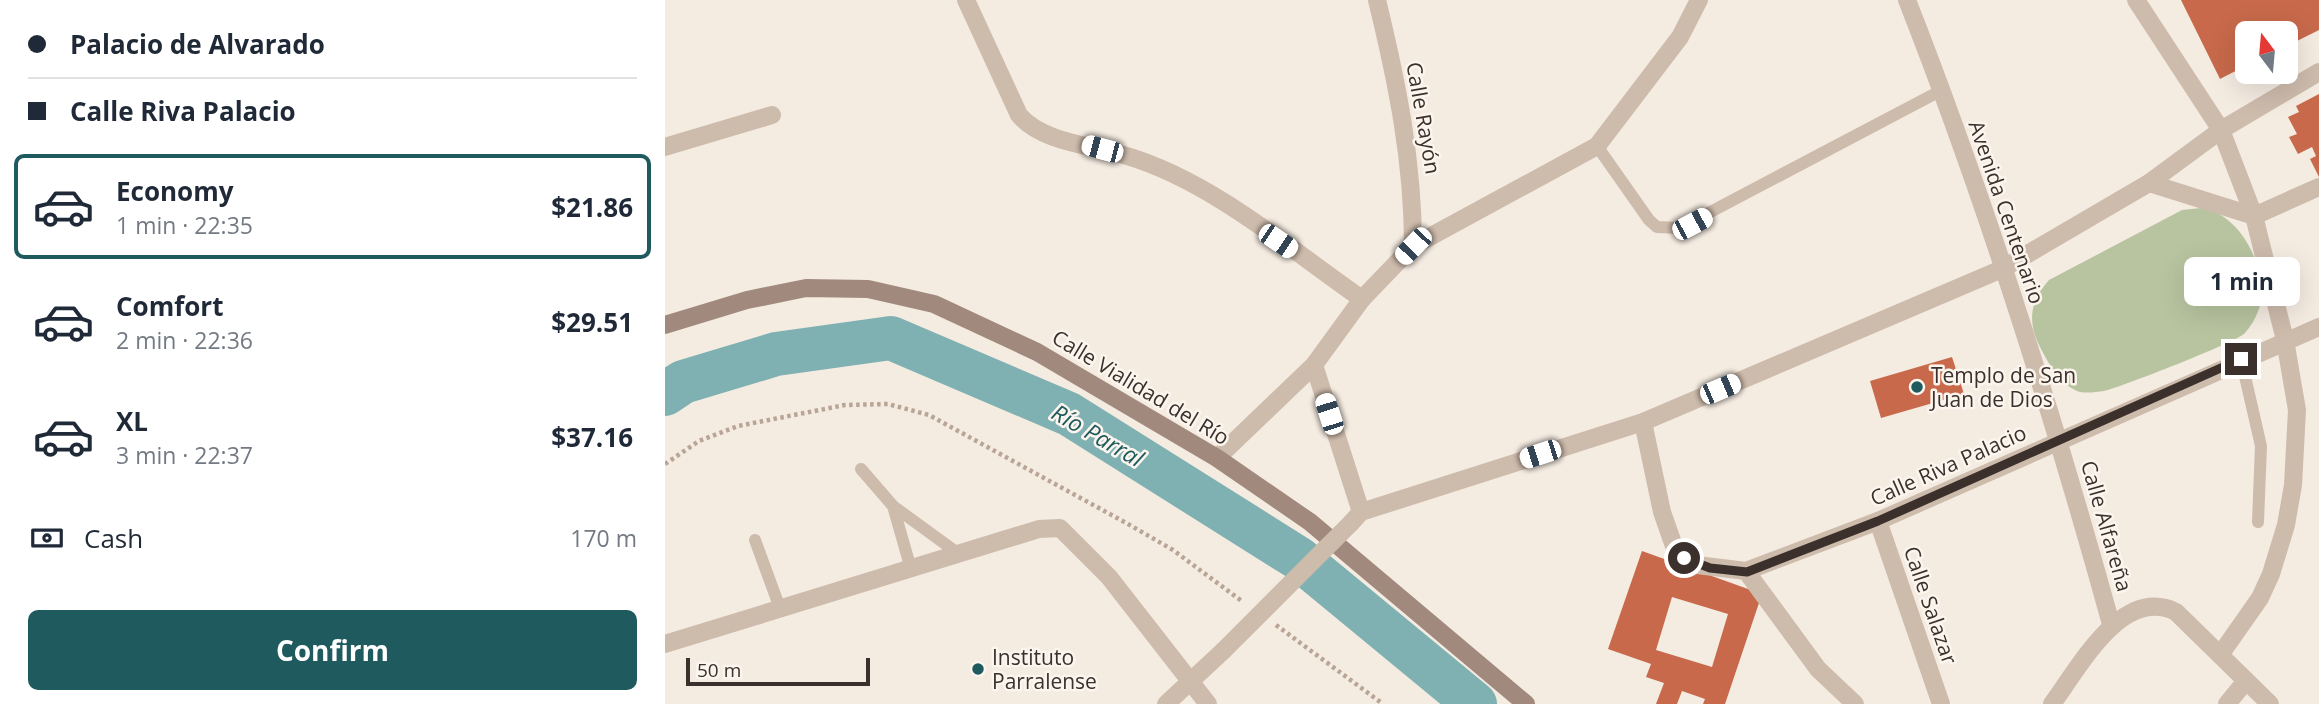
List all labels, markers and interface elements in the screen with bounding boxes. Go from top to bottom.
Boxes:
north arrow [2235,21,2298,84]
map controls [2235,21,2298,84]
text: Palacio de Alvarado [70,26,325,62]
street label: Calle Rayón [1400,60,1448,176]
text: Calle Riva Palacio [70,93,296,129]
street label: Avenida Centenario [1963,117,2051,307]
car [1079,133,1126,165]
text: Economy [116,173,234,209]
icon: car [32,175,95,238]
text: $21.86 [551,189,633,225]
car [1669,205,1716,243]
text: 1 min · 22:35 [116,209,253,241]
car [1255,221,1302,261]
car [1391,224,1436,268]
callout: 1 min [2183,258,2299,306]
text: 1 min [2210,265,2274,297]
text: Comfort [116,288,223,324]
icon: car [32,290,95,353]
text: $29.51 [551,304,633,340]
street label: Calle Vialidad del Río [1047,323,1235,451]
text: 2 min · 22:36 [116,324,253,356]
route end [2225,343,2257,375]
place label: Templo de San Juan de Dios [1929,361,2076,413]
car [1697,371,1744,407]
marker: Templo de San Juan de Dios [1909,379,1925,395]
car [1313,391,1346,437]
water label: Río Parral [1046,396,1151,475]
text: XL [116,403,148,439]
icon: car [32,405,95,468]
street label: Calle Riva Palacio [1866,418,2030,512]
text: $37.16 [551,419,633,455]
car [1517,438,1564,470]
text: 3 min · 22:37 [116,439,253,471]
street label: Calle Alfareña [2075,457,2139,595]
icon: cash [28,519,66,557]
text: Cash [84,520,143,556]
text: 170 m [570,522,637,554]
route start [1668,542,1700,574]
street label: Calle Salazar [1898,542,1964,668]
button: Confirm [28,610,637,690]
place label: Instituto Parralense [992,643,1097,695]
scale bar [686,655,870,687]
text: 50 m [697,657,741,683]
marker: Instituto Parralense [970,661,986,677]

